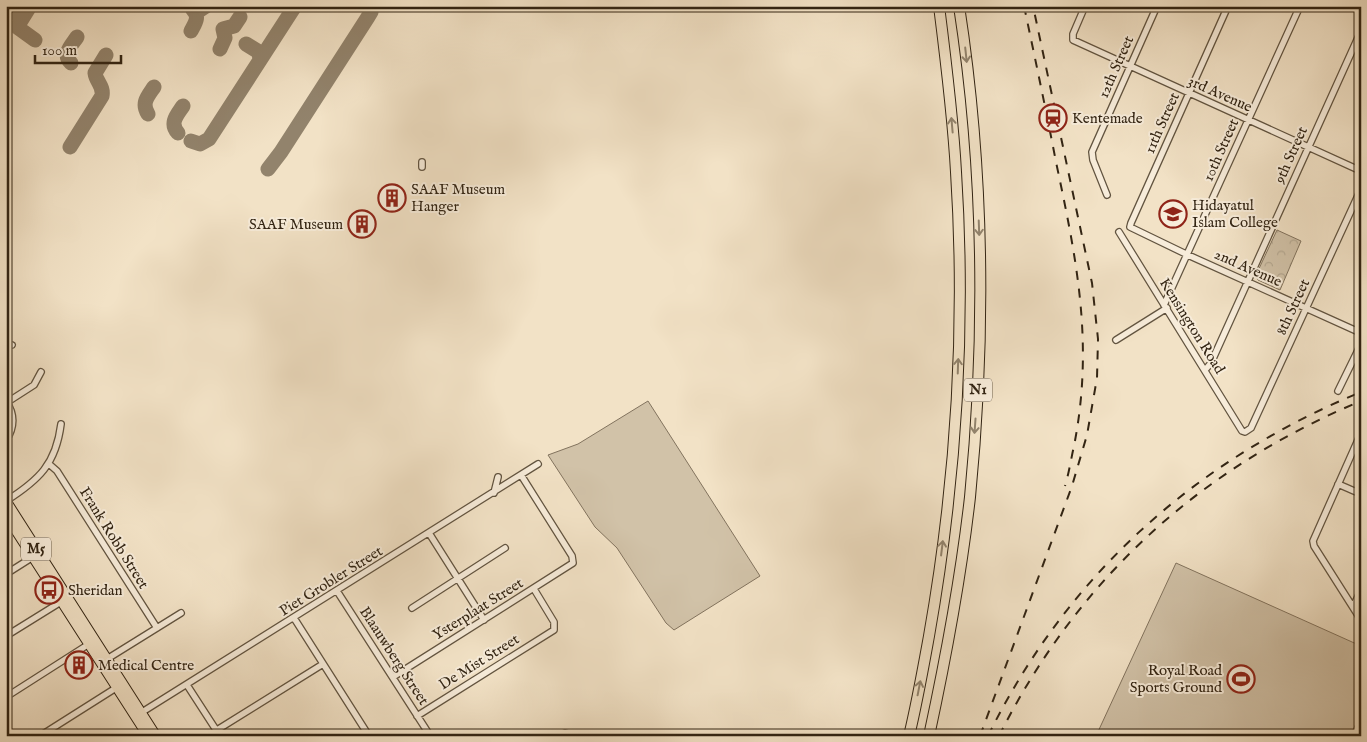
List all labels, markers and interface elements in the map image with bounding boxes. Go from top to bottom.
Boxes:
scale bar [35,32,121,64]
street label: 12th Street [1094,33,1138,101]
text: 100 m [42,41,78,60]
one-way arrow [961,46,971,62]
street label: 3rd Avenue [1185,71,1255,117]
street label: 11th Street [1140,90,1184,156]
station icon: Kentemade [1038,103,1068,133]
place label: Kentemade [1072,109,1143,128]
street label: 10th Street [1199,116,1243,184]
one-way arrow [947,117,957,133]
street label: 9th Street [1270,124,1312,187]
place label: SAAF Museum Hanger [411,180,505,216]
building icon: SAAF Museum Hanger [377,183,407,213]
place label: Hidayatul Islam College [1192,196,1278,232]
school or university icon: Hidayatul Islam College [1158,199,1188,229]
building icon: SAAF Museum [347,209,377,239]
place label: SAAF Museum [249,215,343,234]
one-way arrow [974,220,983,236]
street label: 2nd Avenue [1211,245,1285,291]
street label: Kensington Road [1155,275,1230,378]
street label: 8th Street [1272,276,1314,338]
one-way arrow [953,358,963,374]
road number: N1 [964,378,992,402]
one-way arrow [970,417,980,433]
street label: Frank Robb Street [75,484,153,592]
road number: M5 [21,538,51,560]
one-way arrow [938,540,948,556]
street label: Piet Grobler Street [276,542,386,620]
street label: Ysterplaat Street [429,574,527,644]
bus stop icon: Sheridan [34,575,64,605]
place label: Sheridan [68,581,122,600]
street label: Blaauwberg Street [355,603,433,709]
street label: De Mist Street [435,630,523,694]
building icon: Medical Centre [64,650,94,680]
place label: Medical Centre [98,656,194,675]
place label: Royal Road Sports Ground [1130,661,1223,697]
sports icon: Royal Road Sports Ground [1226,664,1256,694]
one-way arrow [915,681,924,697]

